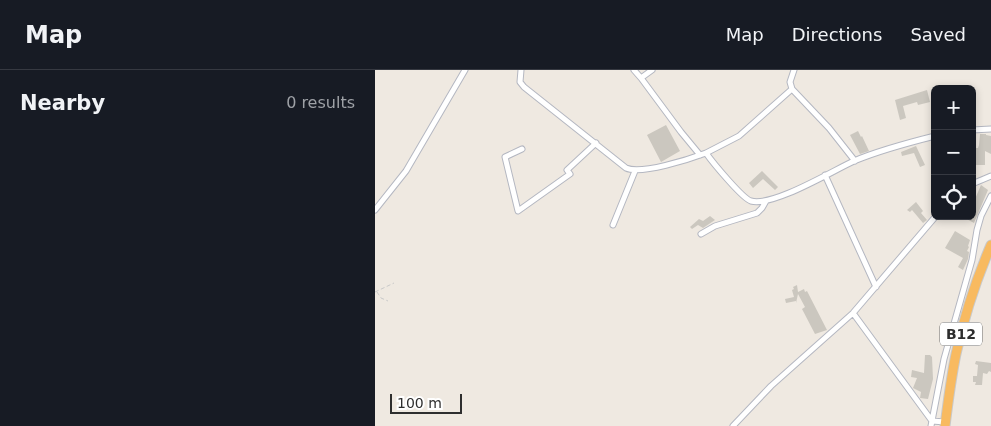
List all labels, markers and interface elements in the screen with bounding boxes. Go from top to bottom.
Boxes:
text: Map [25,21,82,49]
text: Map [726,24,764,45]
text: Directions [792,24,882,45]
text: Saved [910,24,966,45]
map controls [931,85,976,220]
button: + [931,85,976,130]
text: Nearby [20,91,105,115]
text: 0 results [286,93,355,112]
button: − [931,130,976,175]
button: locate [931,175,976,220]
road number: B12 [940,322,982,346]
scale bar [390,391,463,414]
text: 100 m [397,395,442,411]

